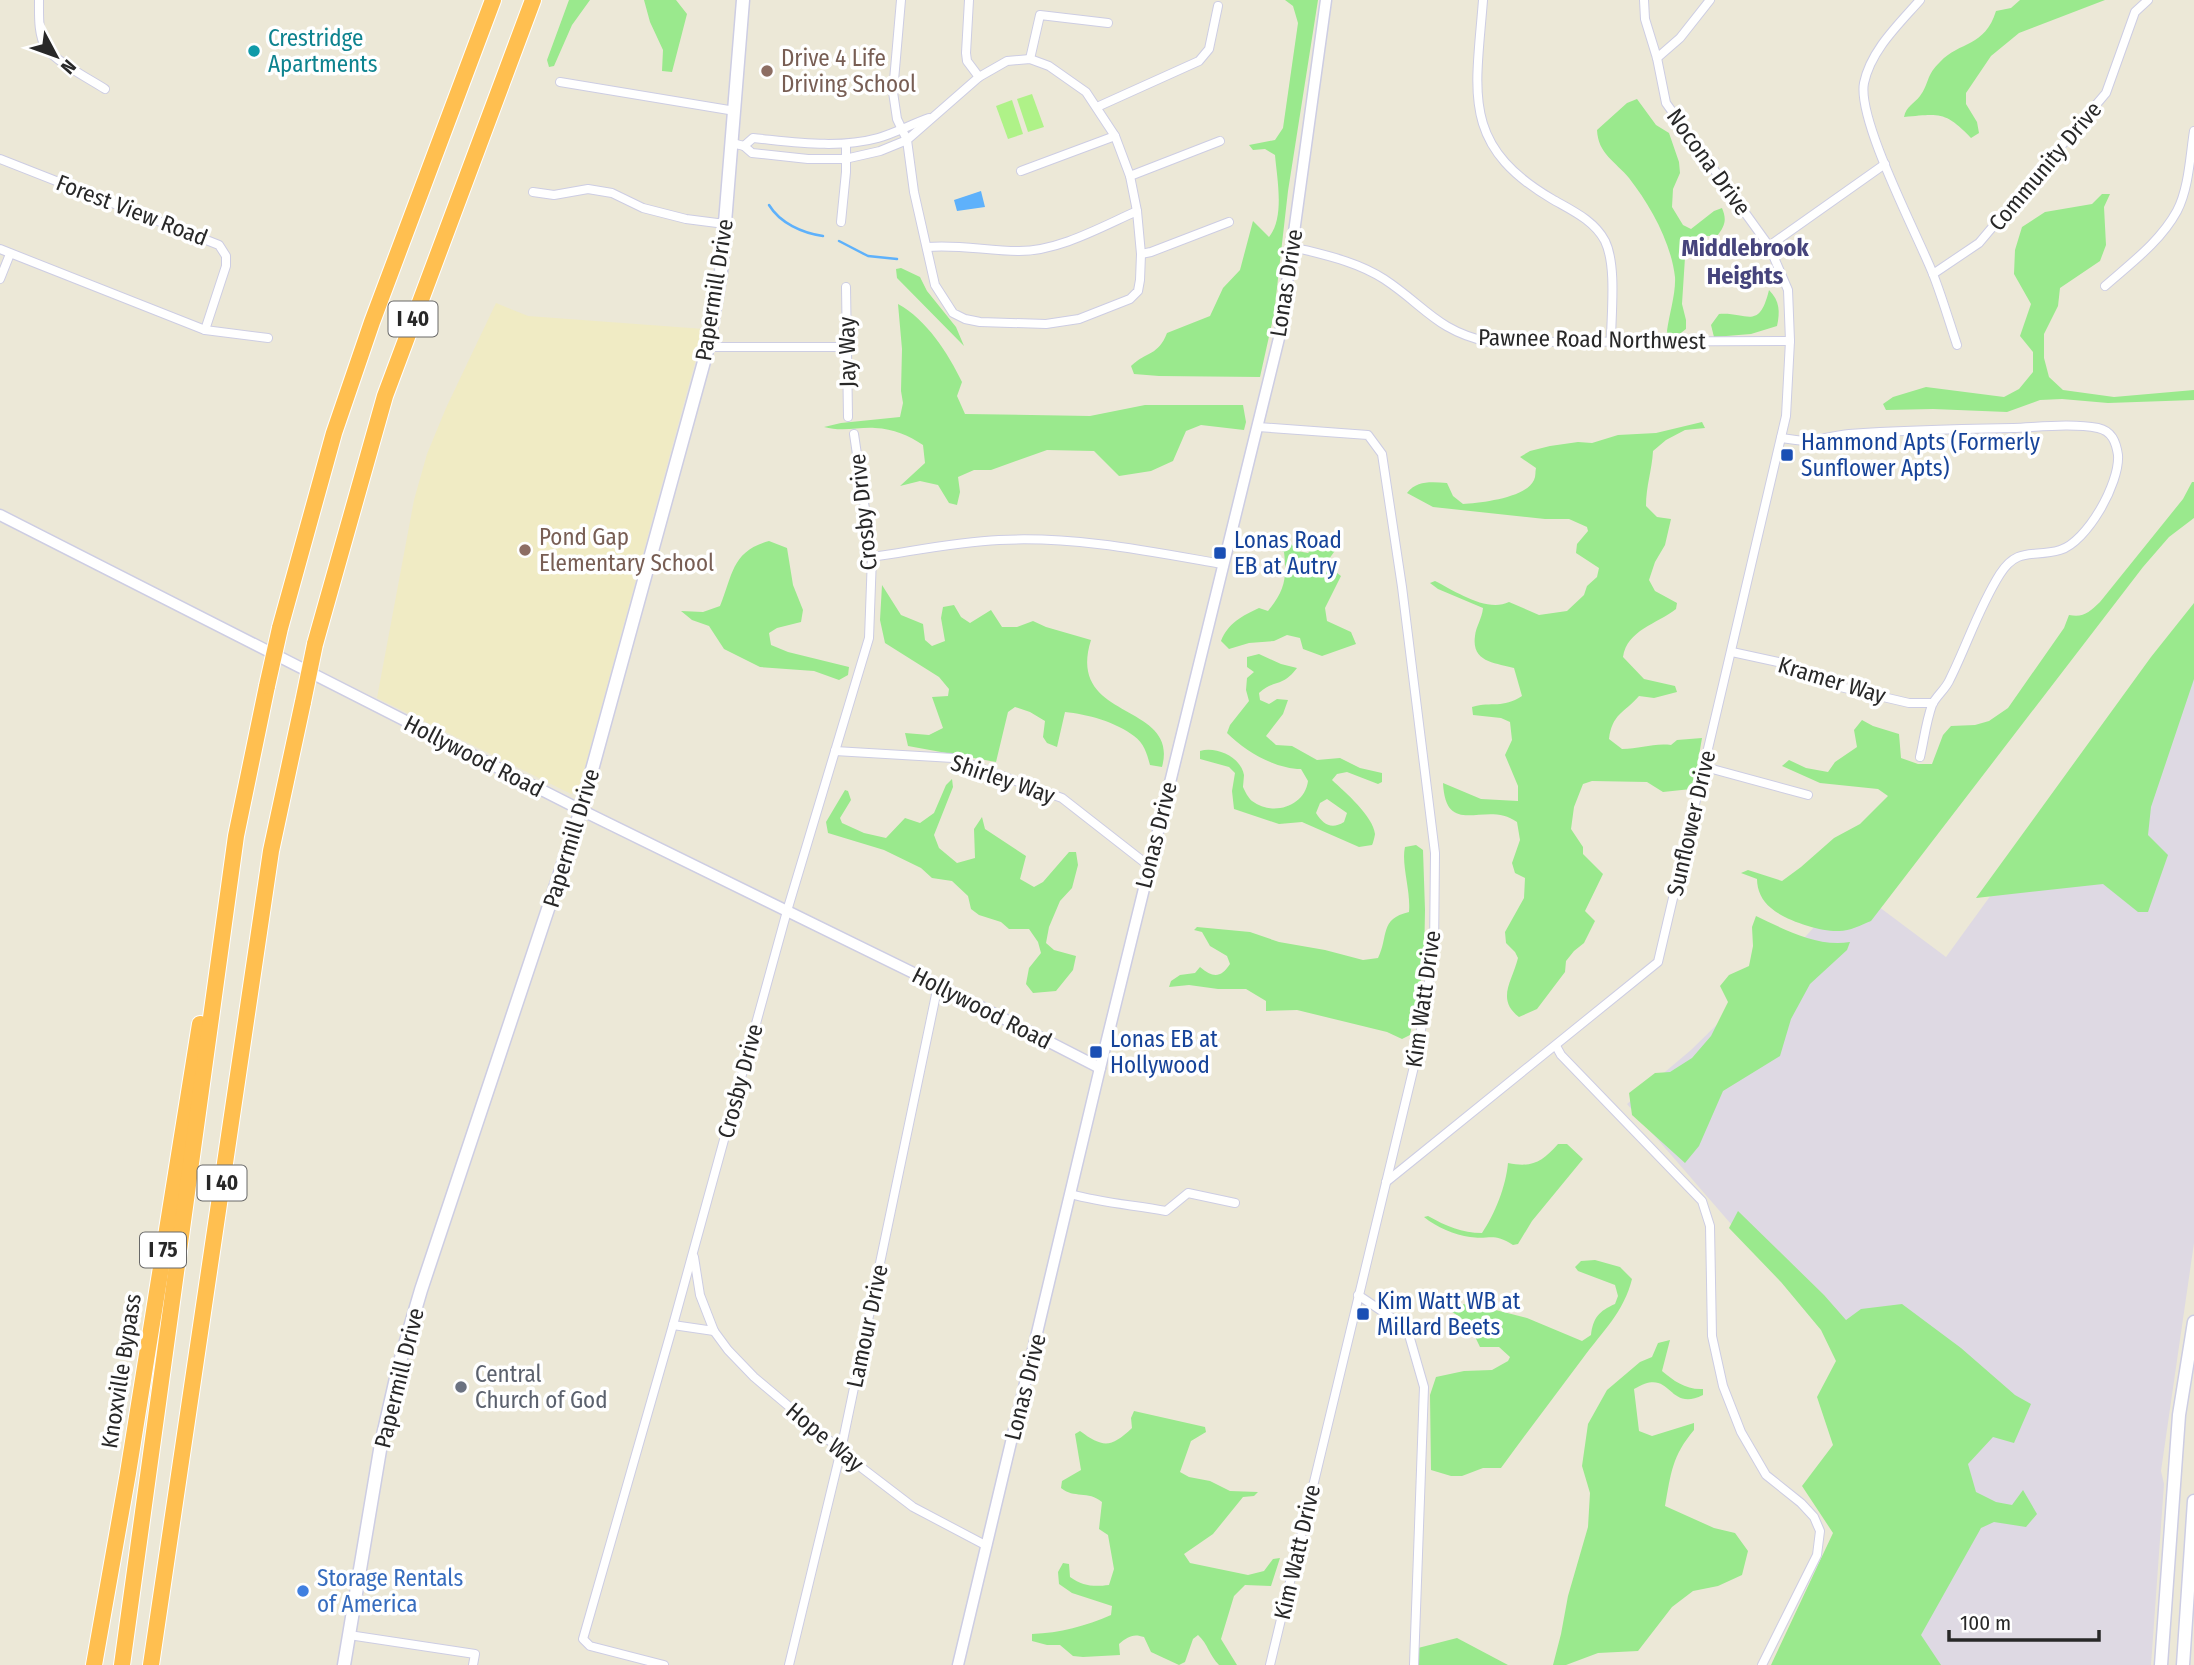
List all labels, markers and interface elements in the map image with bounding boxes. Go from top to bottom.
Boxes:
north arrow [21,21,91,91]
place label: Crestridge Apartments [268,24,378,78]
marker: Crestridge Apartments [246,43,262,59]
place label: Drive 4 Life Driving School [781,44,916,98]
text: N [56,55,81,79]
marker: Drive 4 Life Driving School [759,63,775,79]
street label: Community Drive [1983,96,2107,236]
street label: Nocona Drive [1661,103,1757,221]
street label: Forest View Road [52,168,212,252]
street label: Papermill Drive [689,217,739,363]
street label: Lonas Drive [1264,227,1308,339]
district label: Middlebrook Heights [1681,234,1809,290]
road number: I 40 [388,302,438,336]
street label: Jay Way [832,316,862,388]
street label: Pawnee Road Northwest [1478,323,1707,355]
place label: Hammond Apts (Formerly Sunflower Apts) [1801,428,2041,482]
marker: Hammond Apts (Formerly Sunflower Apts) [1779,447,1795,463]
street label: Crosby Drive [843,452,883,572]
place label: Pond Gap Elementary School [539,523,714,577]
place label: Lonas Road EB at Autry [1234,526,1342,580]
marker: Pond Gap Elementary School [517,542,533,558]
marker: Lonas Road EB at Autry [1212,545,1228,561]
street label: Kramer Way [1775,650,1890,710]
street label: Hollywood Road [400,709,548,803]
street label: Sunflower Drive [1661,747,1721,899]
street label: Shirley Way [947,748,1059,810]
street label: Papermill Drive [537,765,605,911]
street label: Lonas Drive [1129,779,1183,891]
street label: Kim Watt Drive [1400,929,1446,1069]
street label: Hollywood Road [908,961,1056,1055]
street label: Crosby Drive [711,1021,769,1141]
place label: Lonas EB at Hollywood [1110,1025,1218,1079]
marker: Lonas EB at Hollywood [1088,1044,1104,1060]
road number: I 40 [198,1166,246,1200]
road number: I 75 [140,1232,186,1268]
street label: Lamour Drive [840,1262,894,1390]
place label: Kim Watt WB at Millard Beets [1377,1287,1521,1341]
street label: Knoxville Bypass [95,1291,147,1450]
street label: Papermill Drive [368,1305,430,1451]
marker: Kim Watt WB at Millard Beets [1355,1306,1371,1322]
street label: Lonas Drive [998,1331,1052,1443]
place label: Central Church of God [475,1360,608,1414]
marker: Central Church of God [453,1379,469,1395]
street label: Hope Way [780,1396,870,1478]
street label: Kim Watt Drive [1268,1482,1326,1622]
place label: Storage Rentals of America [317,1564,463,1618]
marker: Storage Rentals of America [295,1583,311,1599]
scale bar [1949,1598,2100,1642]
text: 100 m [1960,1610,2011,1636]

